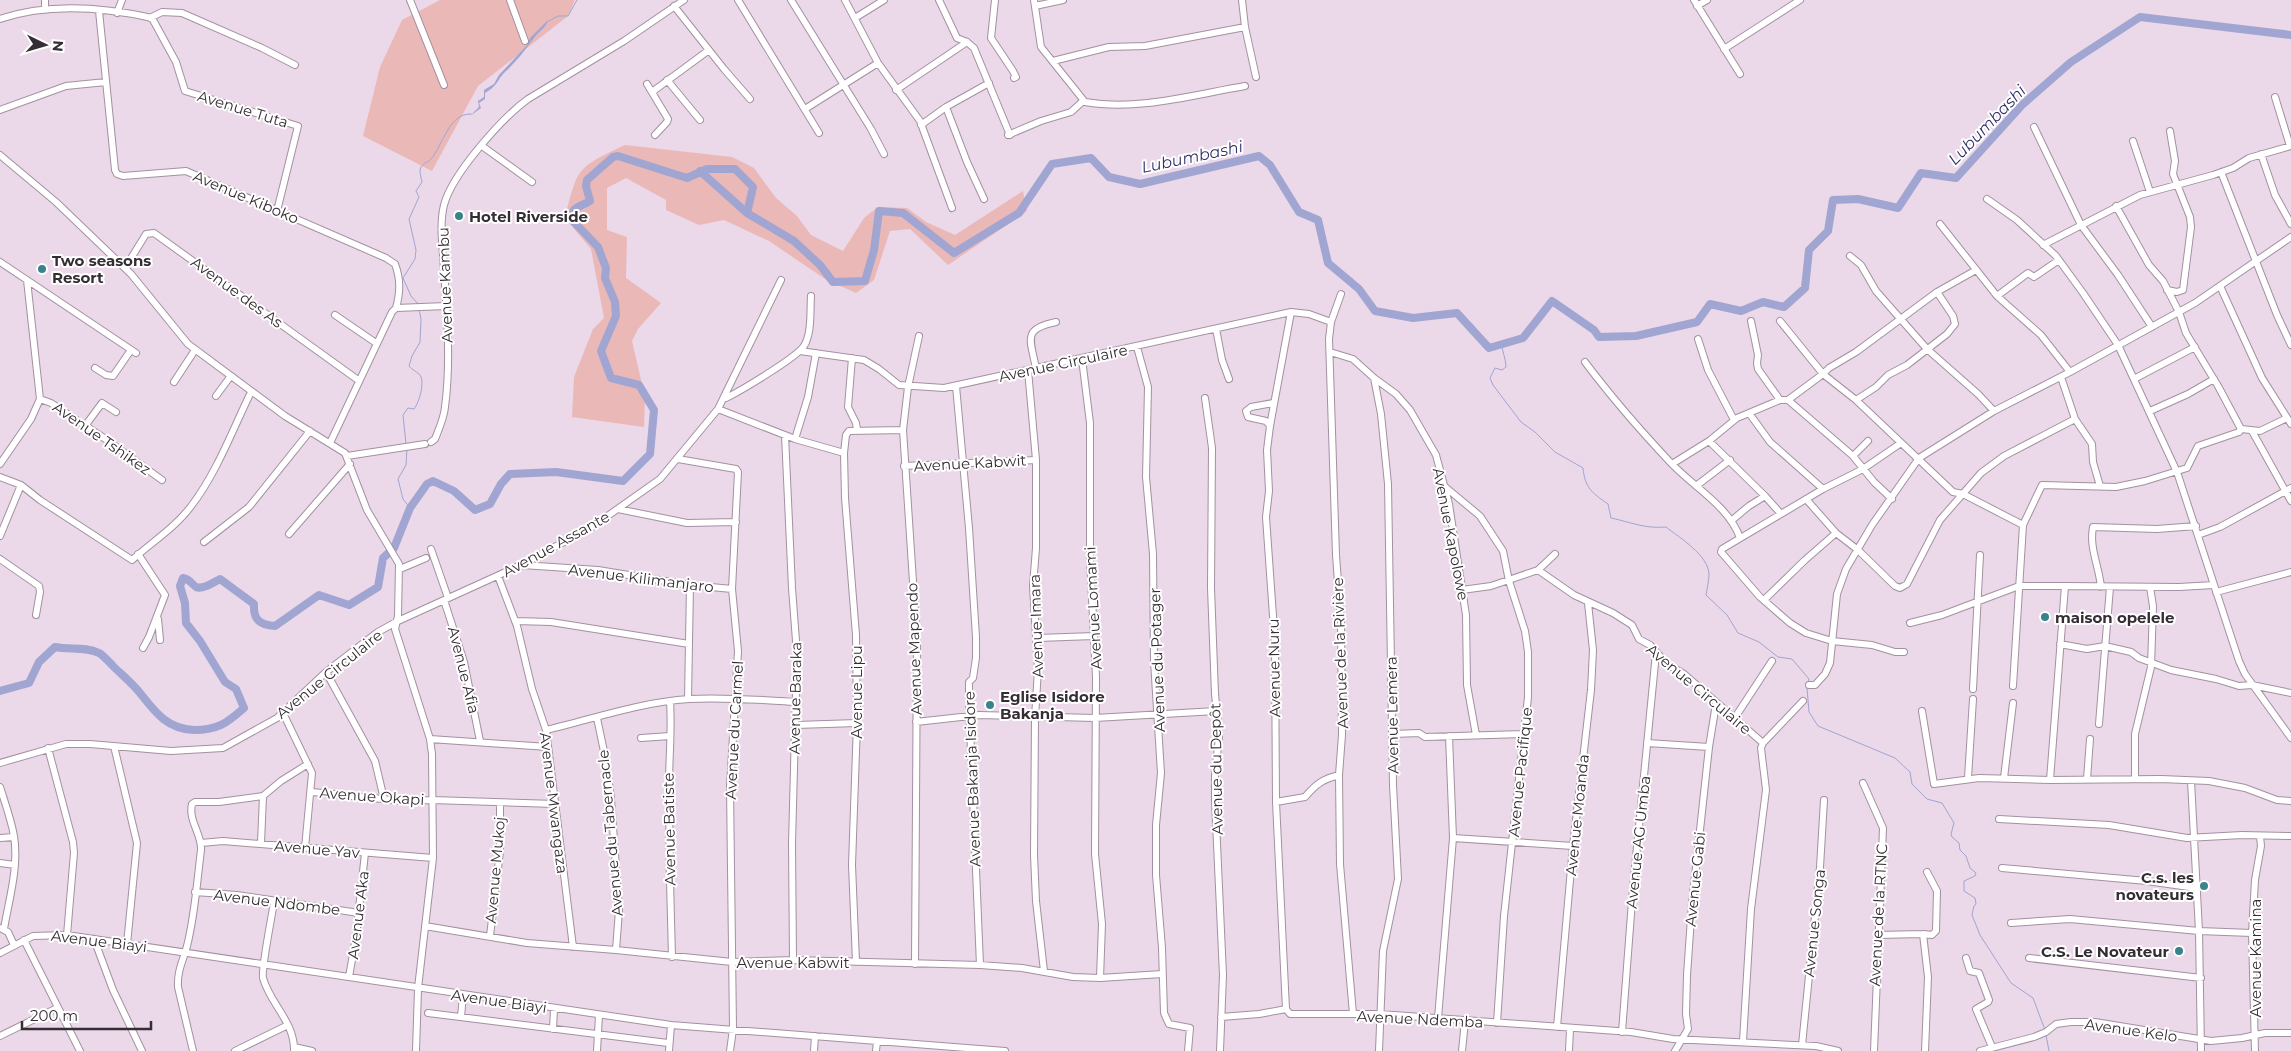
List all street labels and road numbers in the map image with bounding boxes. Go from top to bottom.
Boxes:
street label: Avenue Tuta [195,86,291,132]
street label: Avenue Kiboko [190,166,302,228]
street label: Avenue Kambu [433,227,457,343]
street label: Avenue des As [187,252,287,332]
street label: Avenue Circulaire [997,340,1129,386]
street label: Avenue Tshikez [49,397,155,479]
street label: Avenue Kabwit [913,451,1027,475]
street label: Avenue Kapolowe [1429,466,1473,602]
street label: Avenue Assante [499,507,613,581]
street label: Avenue Lomami [1080,546,1106,670]
street label: Avenue Kilimanjaro [567,560,715,596]
street label: Avenue Imara [1025,574,1047,678]
street label: Avenue de la Rivière [1328,577,1352,729]
street label: Avenue Mapendo [902,582,926,716]
street label: Avenue du Potager [1145,587,1169,733]
street label: Avenue Nuru [1264,618,1284,718]
street label: Avenue Afia [444,624,484,716]
street label: Avenue Circulaire [272,625,386,723]
street label: Avenue Circulaire [1643,639,1755,739]
street label: Avenue Baraka [785,642,805,754]
street label: Avenue Lipu [847,645,866,739]
street label: Avenue Lemera [1381,656,1403,774]
street label: Avenue du Carmel [721,660,747,800]
street label: Avenue Bakanja Isidore [959,691,985,867]
street label: Avenue du Depôt [1205,703,1227,835]
street label: Avenue Pacifique [1504,706,1536,838]
street label: Avenue Mwangaza [536,731,572,875]
street label: Avenue du Tabernacle [593,749,627,917]
street label: Avenue Moanda [1561,753,1593,877]
street label: Avenue Batiste [659,772,679,886]
street label: Avenue AG Umba [1622,775,1654,909]
street label: Avenue Okapi [319,783,425,809]
street label: Avenue Mukoj [481,816,509,924]
street label: Avenue Gabi [1681,831,1709,927]
street label: Avenue Yav [273,836,361,862]
street label: Avenue de la RTNC [1865,843,1891,987]
street label: Avenue Songa [1799,868,1829,978]
street label: Avenue Aka [343,870,373,960]
street label: Avenue Ndombe [213,885,341,919]
street label: Avenue Kamina [2246,899,2265,1017]
street label: Avenue Biayi [50,926,148,956]
street label: Avenue Kabwit [737,953,849,972]
street label: Avenue Biayi [450,985,548,1017]
street label: Avenue Ndemba [1356,1006,1484,1032]
street label: Avenue Kelo [2083,1014,2179,1046]

